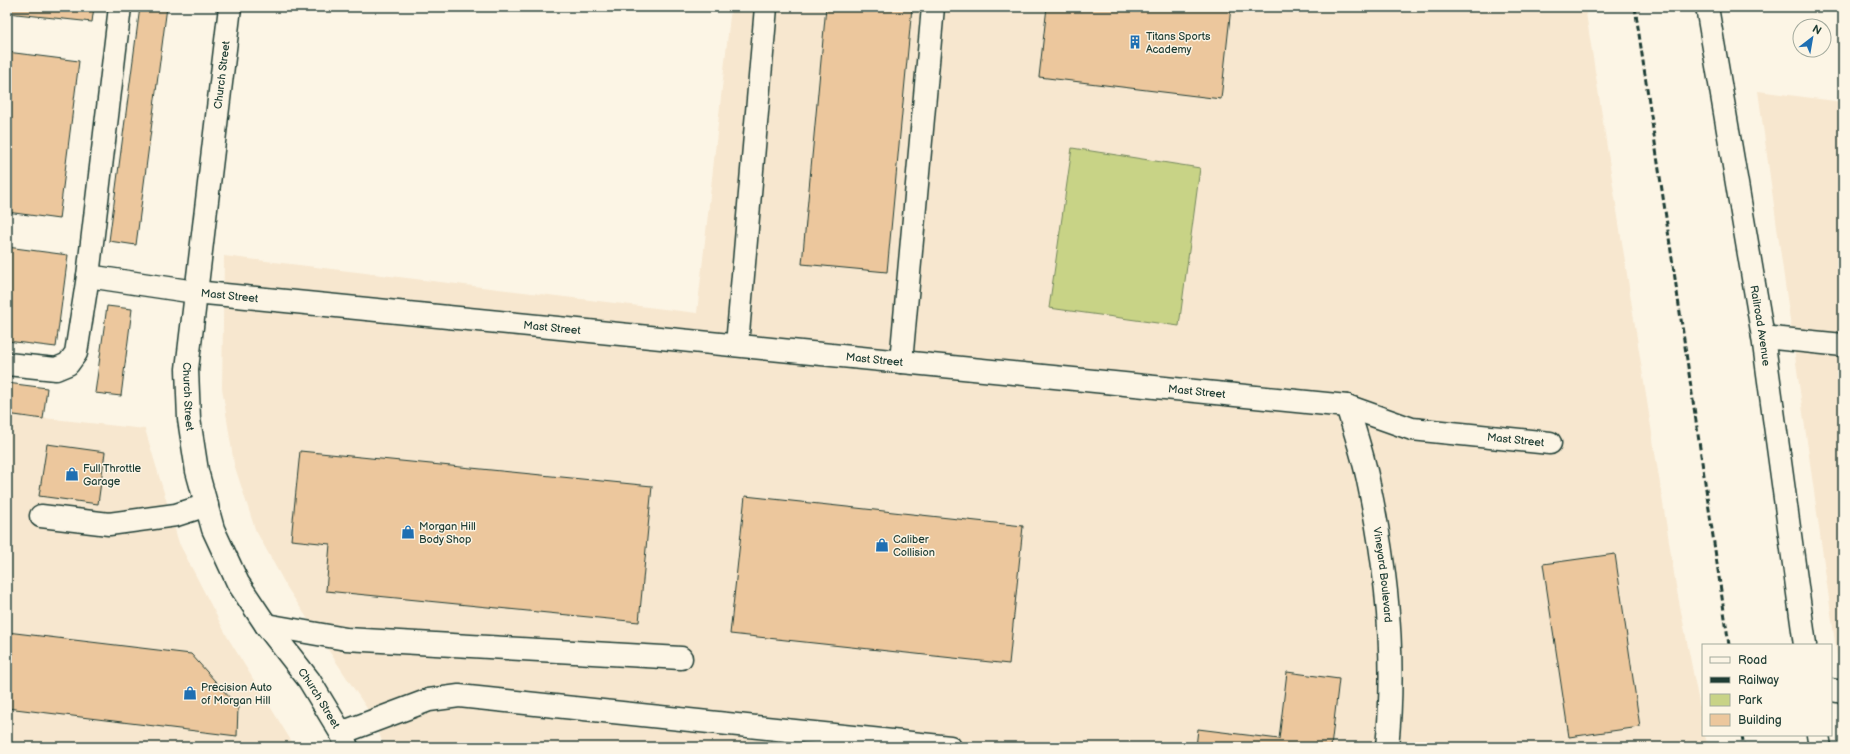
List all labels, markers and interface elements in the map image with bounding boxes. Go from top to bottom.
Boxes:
north arrow [1792,18,1832,58]
text: N [1810,22,1824,38]
place label: Titans Sports Academy [1146,30,1211,56]
building icon: Titans Sports Academy [1127,34,1143,50]
street label: Church Street [211,40,233,110]
street label: Railroad Avenue [1748,284,1773,367]
street label: Mast Street [200,286,260,305]
street label: Mast Street [523,318,582,337]
street label: Mast Street [845,350,904,369]
street label: Church Street [180,361,197,432]
street label: Mast Street [1168,382,1227,401]
street label: Mast Street [1486,430,1546,449]
place label: Full Throttle Garage [83,462,142,488]
shop icon: Full Throttle Garage [64,466,80,482]
place label: Morgan Hill Body Shop [419,520,476,546]
shop icon: Morgan Hill Body Shop [400,524,416,540]
street label: Vineyard Boulevard [1371,526,1395,623]
place label: Caliber Collision [893,533,935,559]
shop icon: Caliber Collision [874,537,890,553]
legend [1702,644,1832,736]
text: Road [1738,653,1767,668]
street label: Church Street [296,665,343,731]
text: Railway [1738,673,1780,688]
place label: Precision Auto of Morgan Hill [201,681,272,707]
shop icon: Precision Auto of Morgan Hill [182,685,198,701]
text: Park [1738,693,1762,708]
text: Building [1738,713,1782,728]

